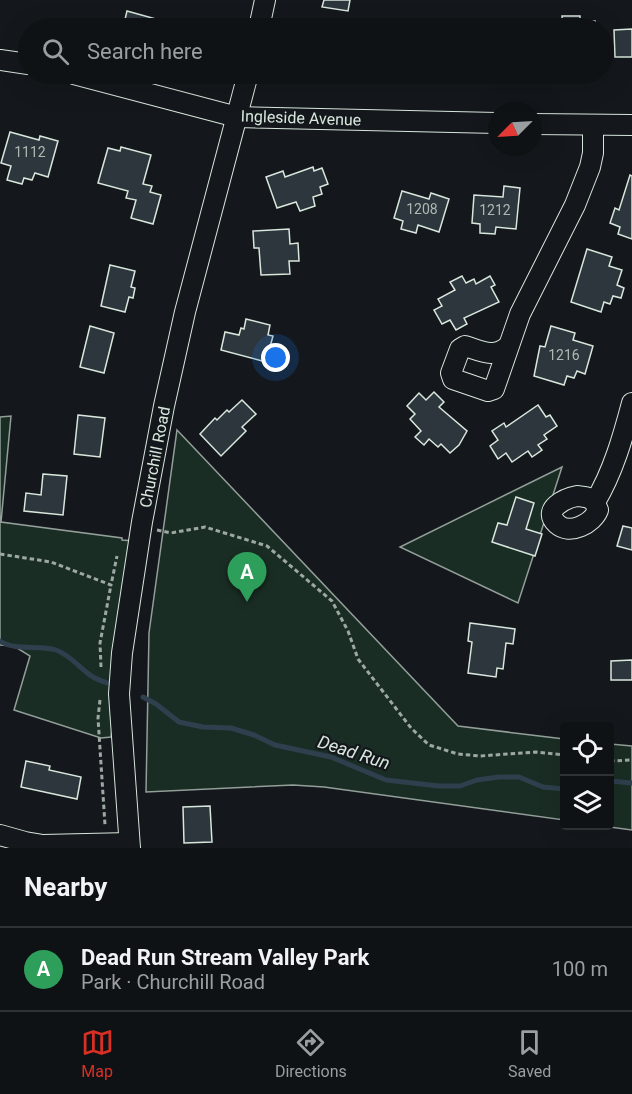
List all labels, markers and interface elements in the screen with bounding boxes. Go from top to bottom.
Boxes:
search box [18,18,614,84]
icon: search [39,35,72,68]
text: Search here [87,39,203,64]
north arrow [488,102,542,156]
street label: Ingleside Avenue [240,106,362,130]
house number: 1112 [14,144,46,160]
house number: 1208 [406,201,438,217]
house number: 1212 [479,202,511,218]
your location [261,343,290,372]
house number: 1216 [548,347,580,363]
street label: Churchill Road [136,405,174,509]
pin: A [228,552,266,602]
map controls [560,722,614,830]
button: locate [560,722,614,776]
water label: Dead Run [315,731,393,773]
button: layers [560,776,614,830]
text: Nearby [24,872,107,902]
text: Dead Run Stream Valley Park [81,945,369,970]
text: A [37,957,50,981]
text: 100 m [552,957,608,981]
text: Park · Churchill Road [81,970,265,994]
tab: Map [81,1026,114,1081]
tab: Directions [275,1026,347,1081]
tab: Saved [508,1026,551,1081]

